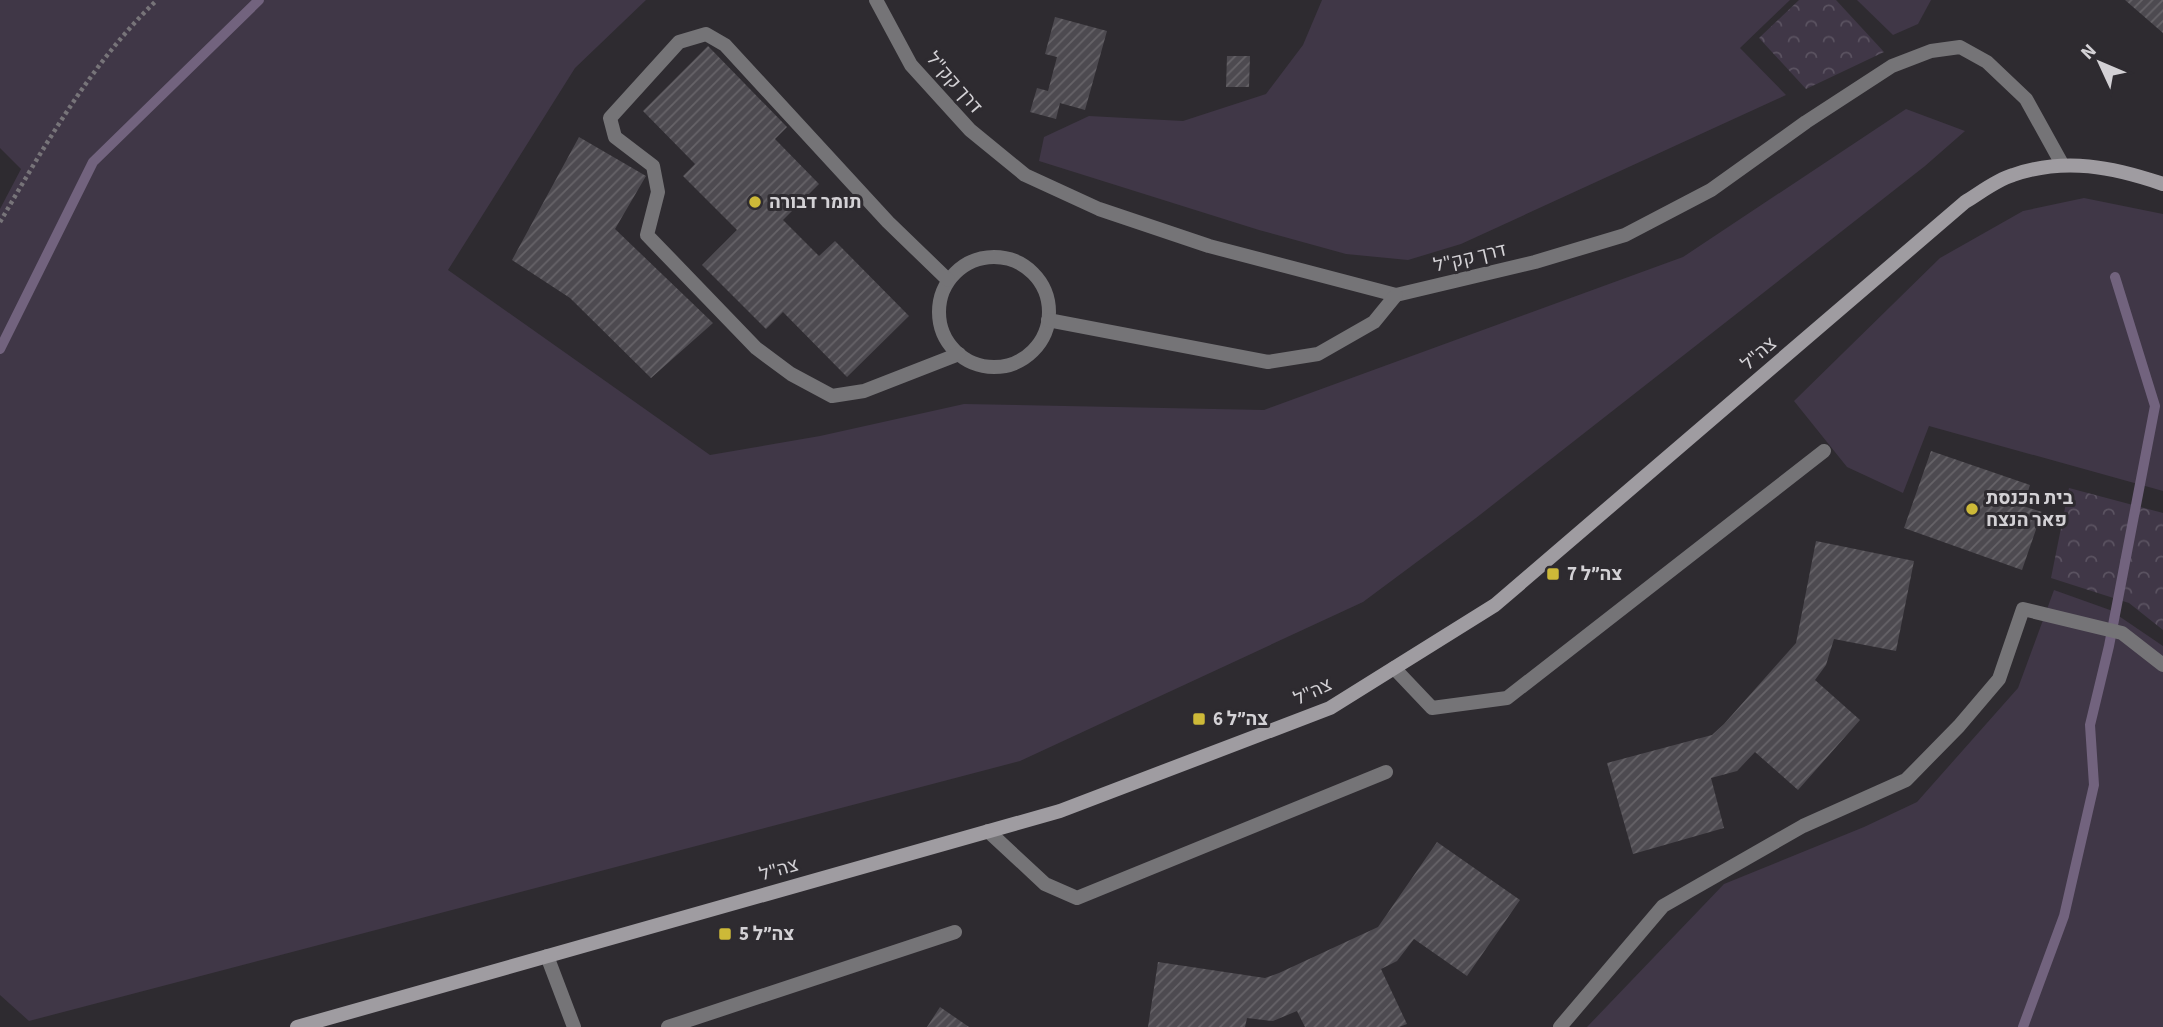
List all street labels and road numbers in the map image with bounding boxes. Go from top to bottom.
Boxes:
street label: דרך קק"ל [920,46,988,120]
street label: דרך קק"ל [1431,237,1509,279]
street label: צה"ל [1735,331,1783,377]
street label: צה"ל [1289,671,1337,713]
street label: צה"ל [756,852,802,888]

